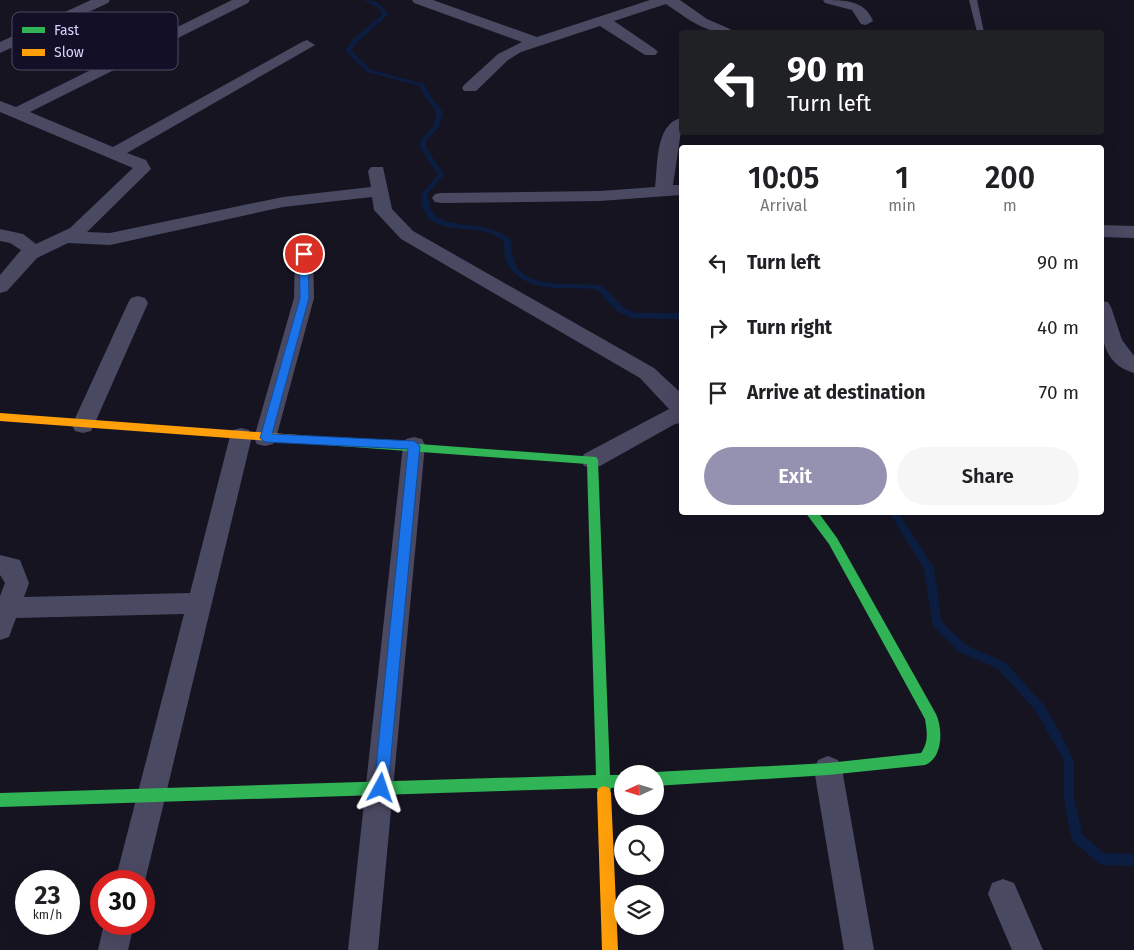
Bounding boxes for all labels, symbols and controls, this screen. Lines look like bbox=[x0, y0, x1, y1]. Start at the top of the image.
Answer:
legend bbox=[12, 12, 178, 70]
text: Fast bbox=[54, 22, 80, 39]
text: Slow bbox=[54, 44, 84, 61]
text: 90 m bbox=[787, 48, 865, 90]
icon: left bbox=[704, 50, 769, 115]
text: Turn left bbox=[787, 90, 871, 117]
text: 10:05 bbox=[748, 160, 819, 196]
text: 1 bbox=[895, 160, 909, 196]
text: 200 bbox=[985, 160, 1035, 196]
text: Arrival bbox=[760, 196, 807, 215]
text: min bbox=[888, 196, 916, 215]
text: m bbox=[1003, 196, 1017, 215]
pin bbox=[283, 233, 325, 275]
icon: arrive bbox=[290, 240, 318, 268]
icon: left bbox=[704, 249, 732, 277]
text: Turn left bbox=[747, 251, 821, 274]
text: 90 m bbox=[1037, 251, 1079, 274]
icon: right bbox=[704, 314, 732, 342]
text: Turn right bbox=[747, 316, 832, 339]
text: 40 m bbox=[1037, 316, 1079, 339]
icon: arrive bbox=[704, 379, 732, 407]
text: Arrive at destination bbox=[747, 381, 926, 404]
text: 70 m bbox=[1039, 381, 1079, 404]
button: Exit bbox=[704, 447, 887, 505]
button: Share bbox=[897, 447, 1079, 505]
position arrow bbox=[354, 761, 406, 813]
north arrow bbox=[614, 765, 664, 815]
map controls bbox=[614, 765, 664, 935]
button: search bbox=[614, 825, 664, 875]
speed limit sign: 30 bbox=[90, 870, 155, 935]
text: 23 bbox=[35, 881, 60, 911]
button: layers bbox=[614, 885, 664, 935]
text: km/h bbox=[33, 908, 62, 922]

